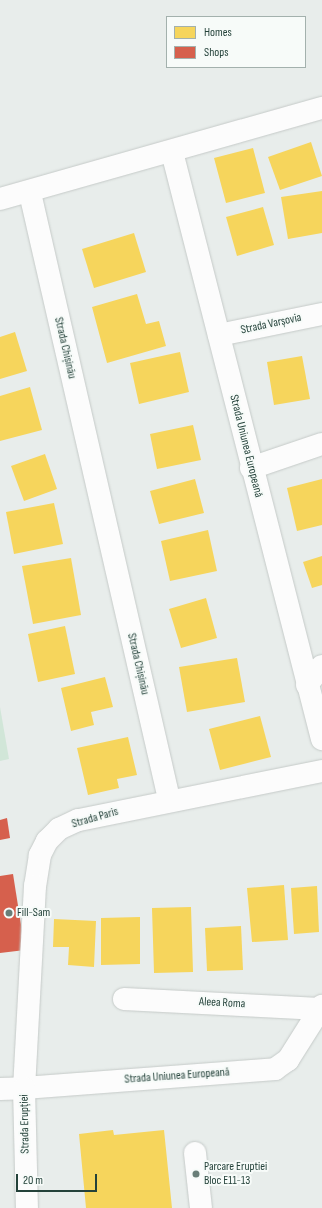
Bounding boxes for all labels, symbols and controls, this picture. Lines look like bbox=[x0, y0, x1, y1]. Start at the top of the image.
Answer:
legend bbox=[166, 16, 306, 68]
text: Homes bbox=[204, 25, 232, 40]
text: Shops bbox=[204, 45, 229, 60]
street label: Strada Varșovia bbox=[239, 311, 303, 337]
street label: Strada Chișinău bbox=[51, 316, 79, 380]
street label: Strada Uniunea Europeană bbox=[226, 393, 266, 499]
street label: Strada Chișinău bbox=[124, 632, 152, 696]
street label: Strada Paris bbox=[70, 805, 120, 831]
place label: Fill-Sam bbox=[17, 906, 50, 920]
marker: Fill-Sam bbox=[4, 908, 14, 918]
street label: Aleea Roma bbox=[198, 995, 246, 1011]
street label: Strada Uniunea Europeană bbox=[124, 1065, 230, 1087]
street label: Strada Erupției bbox=[17, 1094, 33, 1154]
place label: Parcare Eruptiei Bloc E11-13 bbox=[204, 1160, 267, 1188]
scale bar bbox=[18, 1166, 99, 1192]
marker: Parcare Eruptiei Bloc E11-13 bbox=[191, 1169, 201, 1179]
text: 20 m bbox=[23, 1173, 43, 1188]

